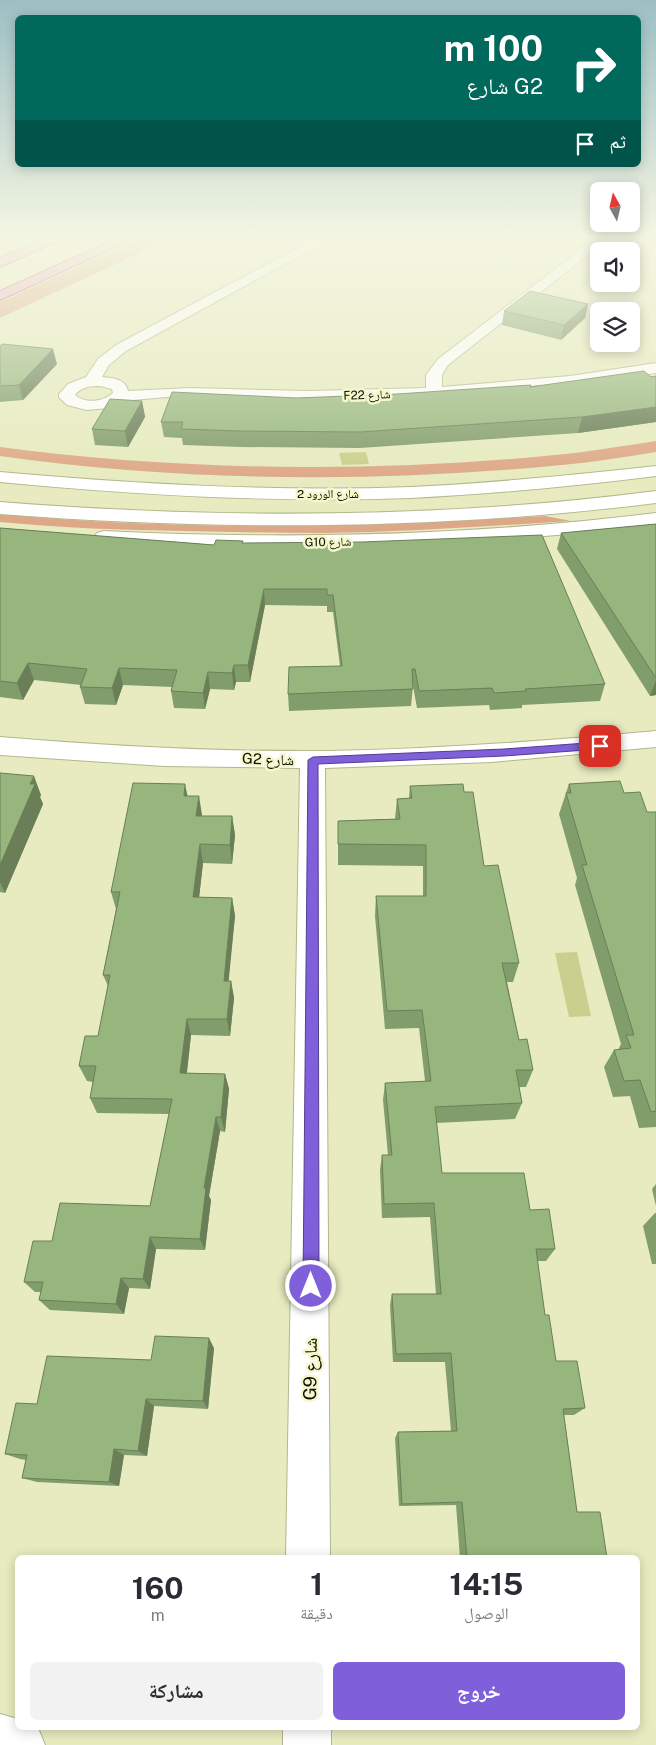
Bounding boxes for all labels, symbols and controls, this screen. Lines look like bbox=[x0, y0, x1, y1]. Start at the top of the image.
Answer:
text: 100 m bbox=[444, 28, 543, 69]
icon: right bbox=[561, 35, 626, 100]
text: G2 شارع bbox=[467, 73, 543, 99]
icon: arrive bbox=[571, 130, 599, 158]
text: ثم bbox=[609, 130, 626, 152]
north arrow bbox=[590, 182, 640, 232]
map controls bbox=[590, 182, 640, 352]
button: sound bbox=[590, 242, 640, 292]
button: layers bbox=[590, 302, 640, 352]
street label: F22 شارع bbox=[343, 387, 391, 404]
street label: شارع الورود 2 bbox=[297, 487, 359, 502]
street label: G10 شارع bbox=[304, 535, 352, 550]
pin bbox=[579, 725, 621, 767]
icon: arrive bbox=[586, 732, 614, 760]
street label: G2 شارع bbox=[242, 750, 294, 770]
position arrow bbox=[284, 1259, 336, 1311]
street label: G9 شارع bbox=[299, 1337, 322, 1401]
text: 1 bbox=[310, 1566, 323, 1602]
text: 14:15 bbox=[450, 1566, 523, 1602]
text: 160 bbox=[132, 1570, 184, 1606]
text: دقيقة bbox=[300, 1604, 333, 1623]
text: الوصول bbox=[464, 1604, 509, 1623]
text: m bbox=[151, 1606, 165, 1625]
button: مشاركة bbox=[30, 1662, 323, 1720]
button: خروج bbox=[333, 1662, 625, 1720]

